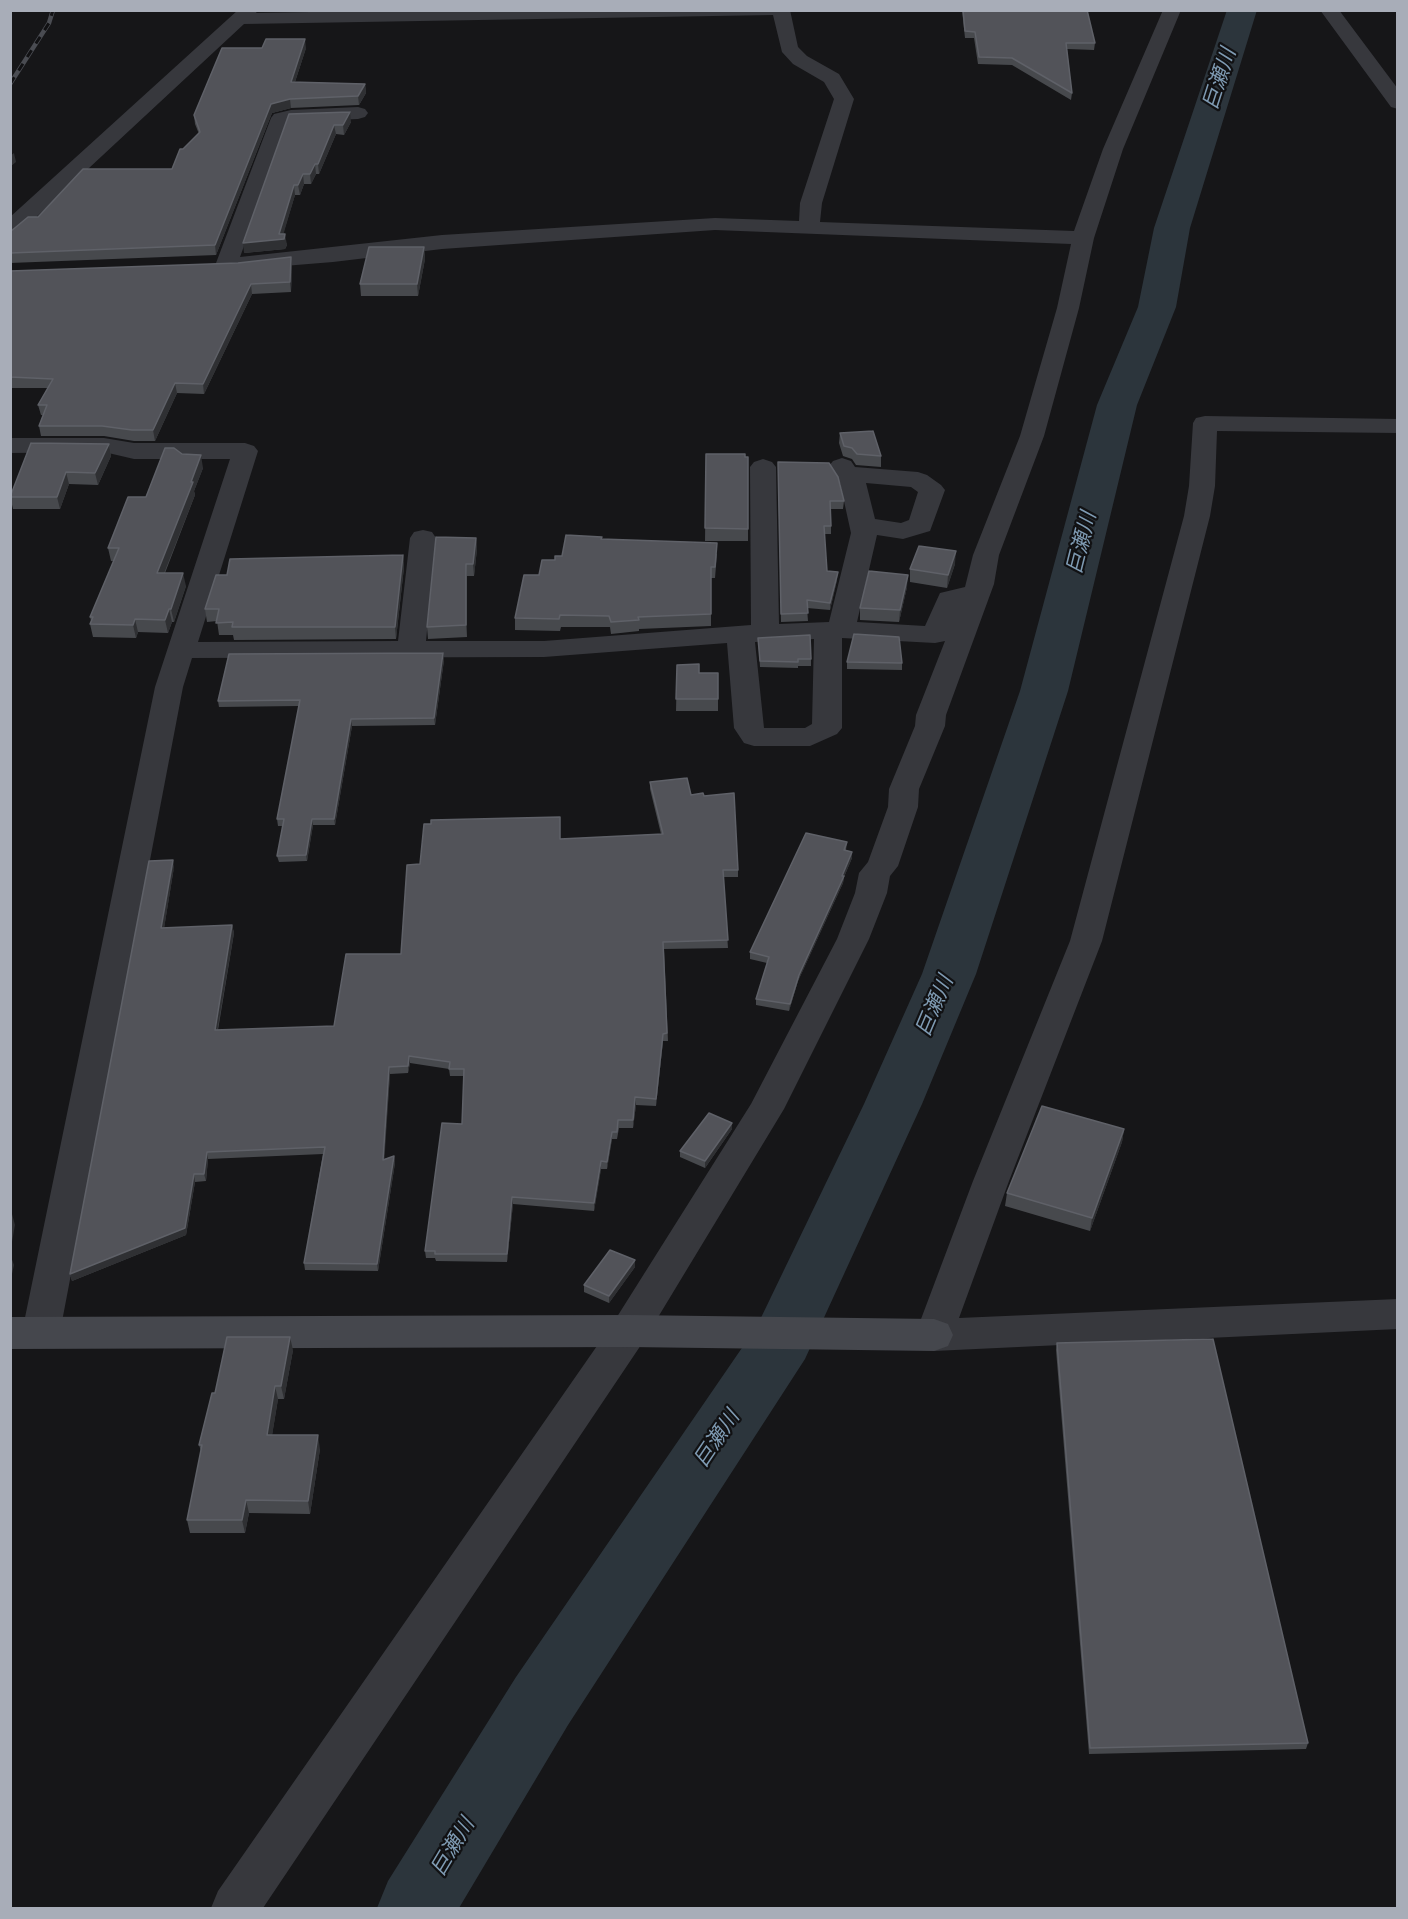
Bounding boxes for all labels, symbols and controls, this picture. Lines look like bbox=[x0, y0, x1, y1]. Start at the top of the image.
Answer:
water label: 巨瀬川 bbox=[1198, 45, 1242, 113]
water label: 巨瀬川 bbox=[1062, 509, 1102, 577]
water label: 巨瀬川 bbox=[911, 972, 959, 1040]
water label: 巨瀬川 bbox=[689, 1406, 745, 1472]
water label: 巨瀬川 bbox=[426, 1814, 480, 1880]

